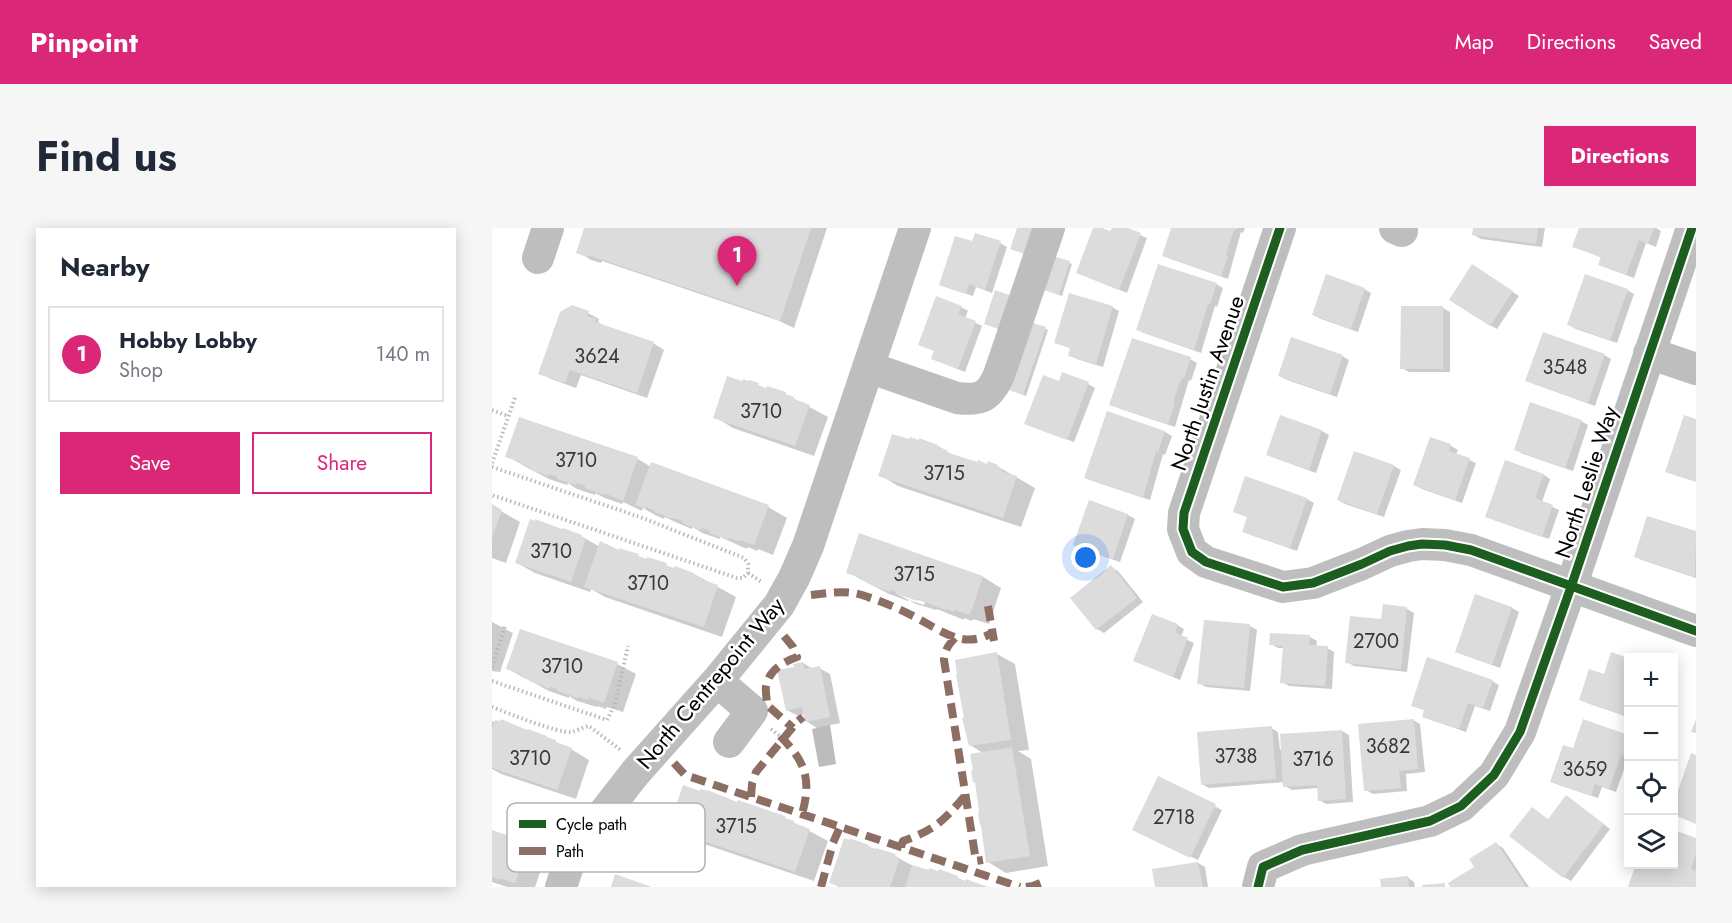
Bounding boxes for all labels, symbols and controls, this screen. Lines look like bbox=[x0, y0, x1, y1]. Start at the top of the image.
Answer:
text: Pinpoint bbox=[30, 22, 138, 63]
text: Map bbox=[1455, 27, 1494, 57]
text: Directions bbox=[1527, 27, 1616, 57]
text: Saved bbox=[1649, 27, 1702, 57]
text: Find us bbox=[36, 126, 177, 187]
button: Directions bbox=[1544, 126, 1696, 186]
pin: 1 bbox=[718, 236, 756, 286]
text: Nearby bbox=[60, 248, 149, 286]
street label: North Justin Avenue bbox=[1162, 291, 1252, 475]
text: Hobby Lobby bbox=[119, 324, 257, 356]
text: 1 bbox=[76, 340, 87, 369]
text: 140 m bbox=[376, 340, 430, 369]
house number: 3624 bbox=[574, 342, 620, 371]
house number: 3548 bbox=[1543, 353, 1587, 382]
text: Shop bbox=[119, 356, 163, 385]
house number: 3710 bbox=[740, 397, 782, 426]
street label: North Leslie Way bbox=[1546, 401, 1626, 562]
button: Save bbox=[60, 432, 240, 494]
button: Share bbox=[252, 432, 432, 494]
house number: 3710 bbox=[555, 446, 597, 475]
house number: 3715 bbox=[923, 459, 965, 488]
house number: 3710 bbox=[530, 537, 572, 566]
your location bbox=[1071, 543, 1100, 572]
house number: 3715 bbox=[893, 560, 935, 589]
house number: 3710 bbox=[627, 569, 669, 598]
street label: North Centrepoint Way bbox=[629, 590, 792, 776]
house number: 2700 bbox=[1353, 627, 1399, 656]
house number: 3710 bbox=[541, 652, 583, 681]
map controls bbox=[1624, 653, 1678, 869]
button: + bbox=[1624, 653, 1678, 707]
button: − bbox=[1624, 707, 1678, 761]
house number: 3682 bbox=[1366, 732, 1410, 761]
house number: 3738 bbox=[1215, 742, 1257, 771]
house number: 3710 bbox=[509, 744, 551, 773]
house number: 3716 bbox=[1292, 745, 1334, 774]
house number: 3659 bbox=[1562, 755, 1608, 784]
button: locate bbox=[1624, 761, 1678, 815]
legend bbox=[507, 803, 705, 872]
house number: 2718 bbox=[1153, 803, 1195, 832]
house number: 3715 bbox=[715, 812, 757, 841]
text: Cycle path bbox=[556, 813, 627, 836]
button: layers bbox=[1624, 815, 1678, 869]
text: Path bbox=[556, 840, 584, 863]

